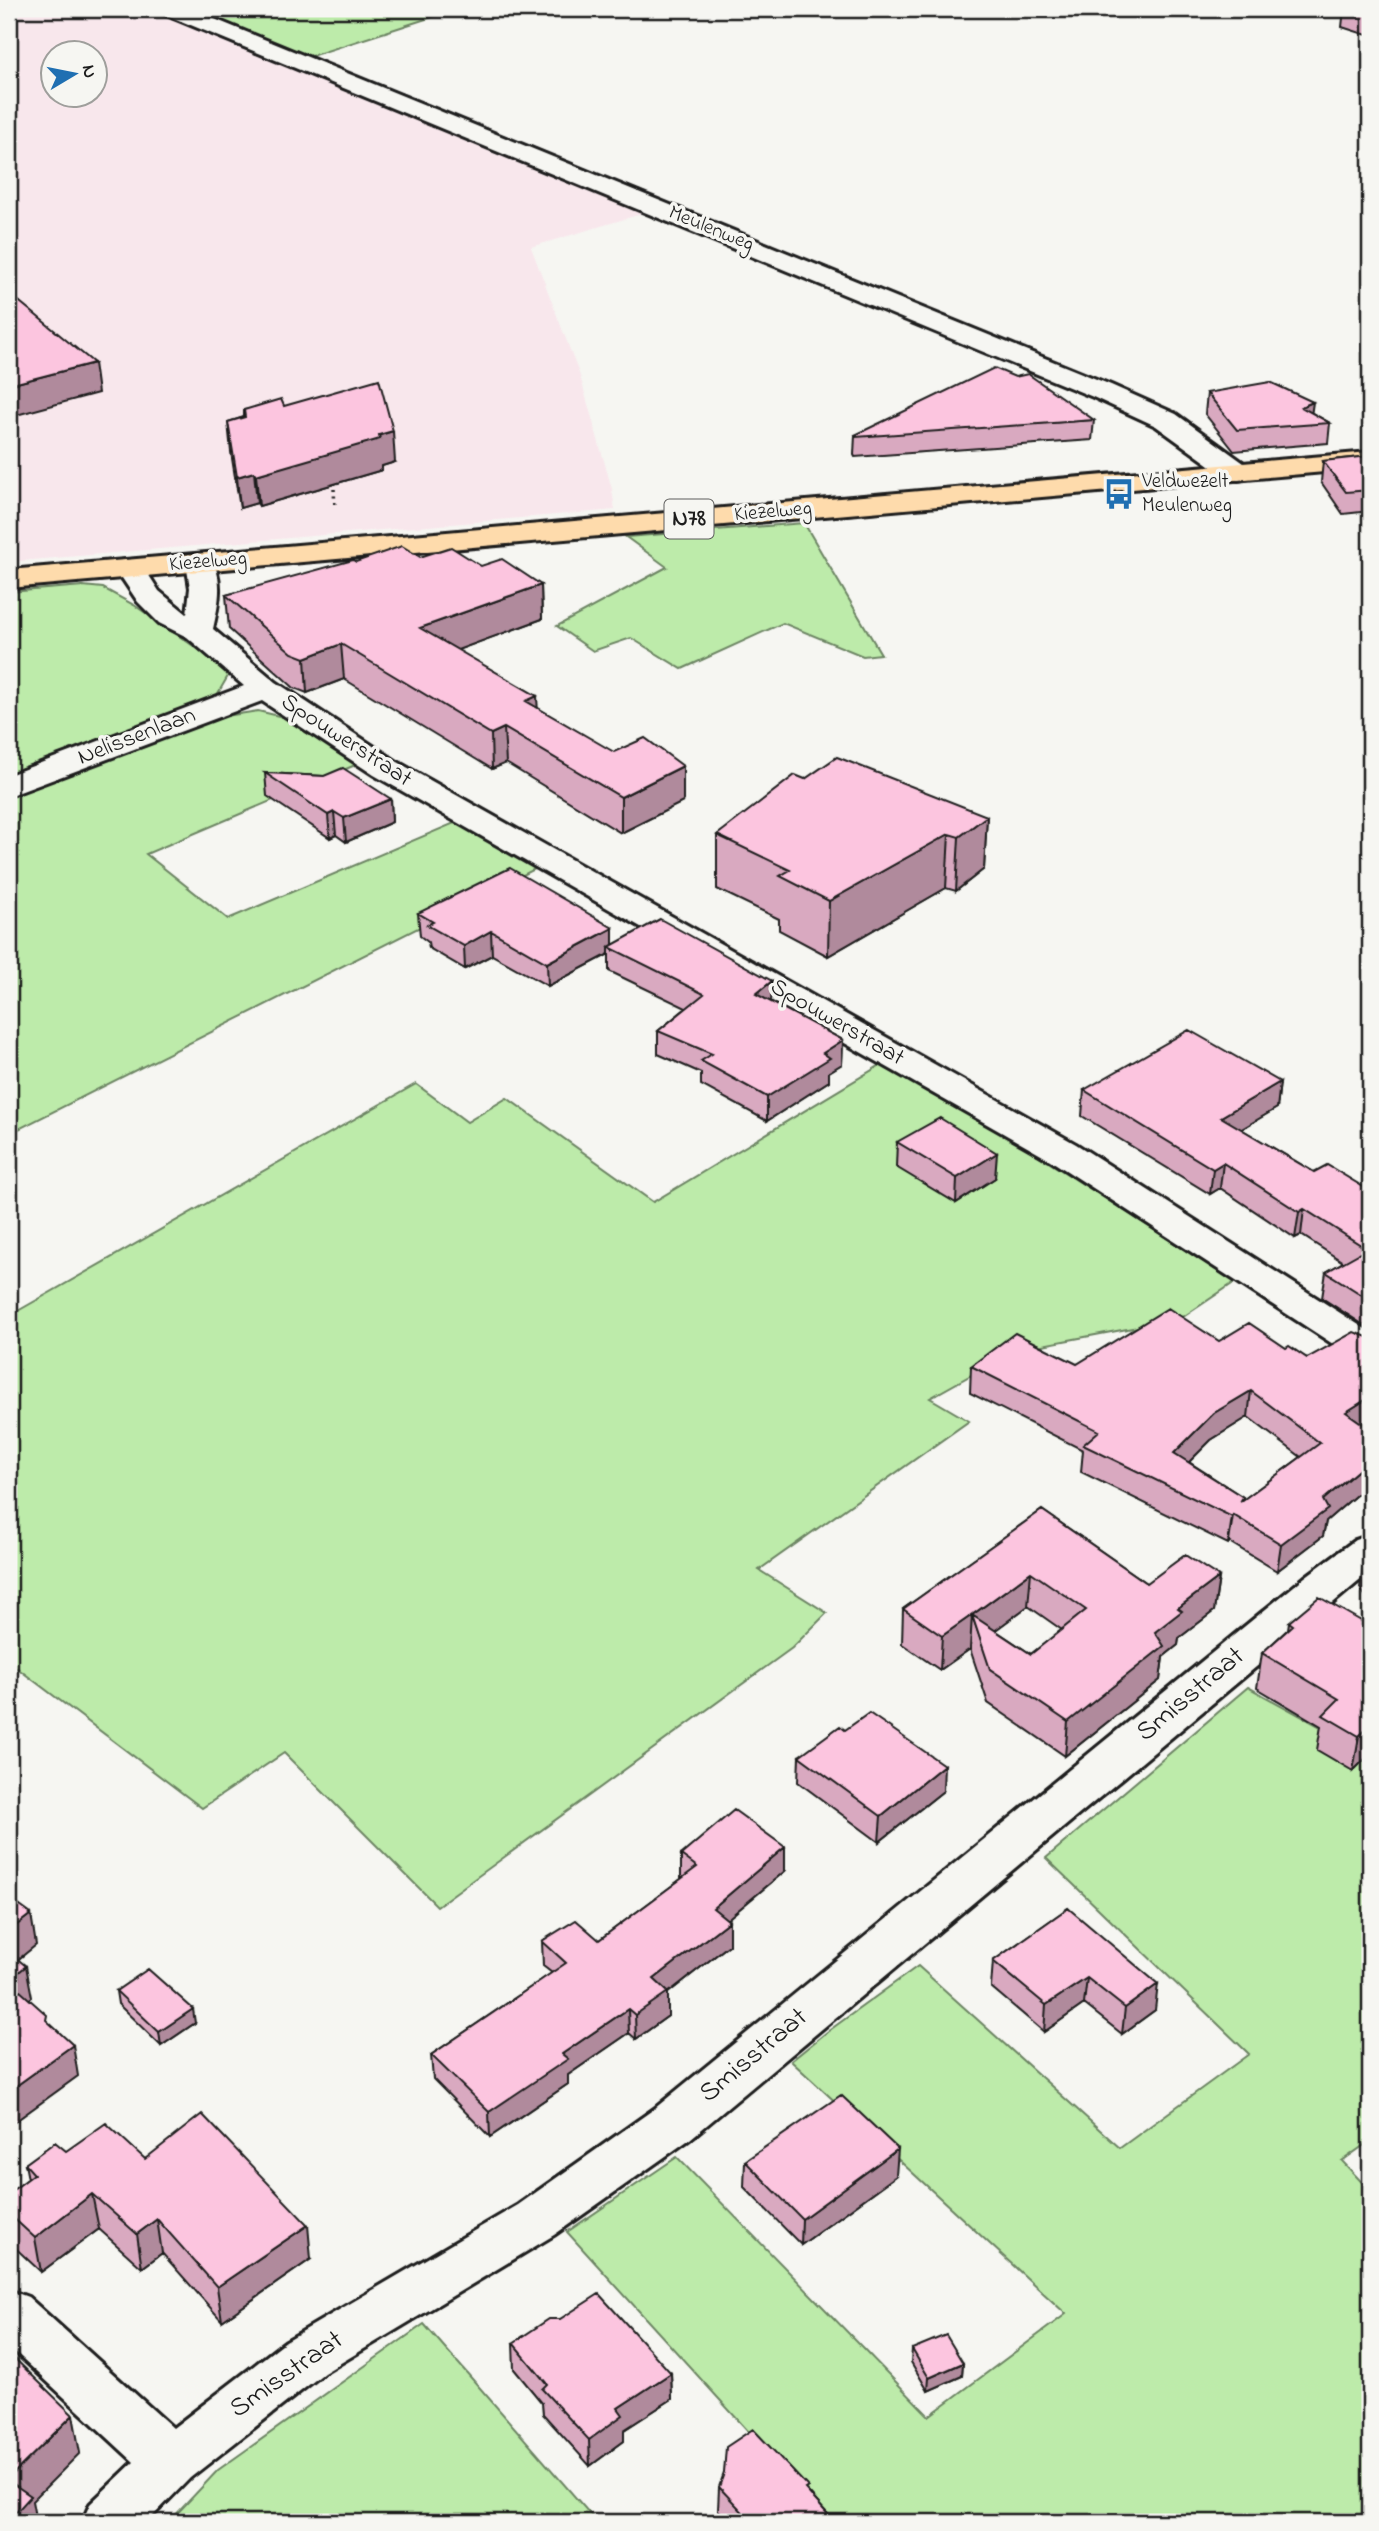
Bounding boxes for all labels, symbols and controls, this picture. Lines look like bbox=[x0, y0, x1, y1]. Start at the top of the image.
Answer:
north arrow bbox=[38, 38, 108, 108]
text: N bbox=[74, 63, 103, 80]
street label: Meulenweg bbox=[663, 198, 758, 262]
place label: Veldwezelt Meulenweg bbox=[1141, 467, 1232, 523]
bus stop icon: Veldwezelt Meulenweg bbox=[1102, 477, 1136, 511]
street label: Kiezelweg bbox=[733, 494, 813, 532]
road number: N78 bbox=[664, 499, 714, 538]
street label: Kiezelweg bbox=[168, 544, 248, 582]
street label: Spouwerstraat bbox=[273, 685, 419, 797]
street label: Nelissenlaan bbox=[73, 698, 201, 776]
street label: Spouwerstraat bbox=[763, 970, 911, 1076]
street label: Smisstraat bbox=[1128, 1637, 1254, 1753]
street label: Smisstraat bbox=[691, 1998, 817, 2114]
street label: Smisstraat bbox=[222, 2321, 352, 2429]

